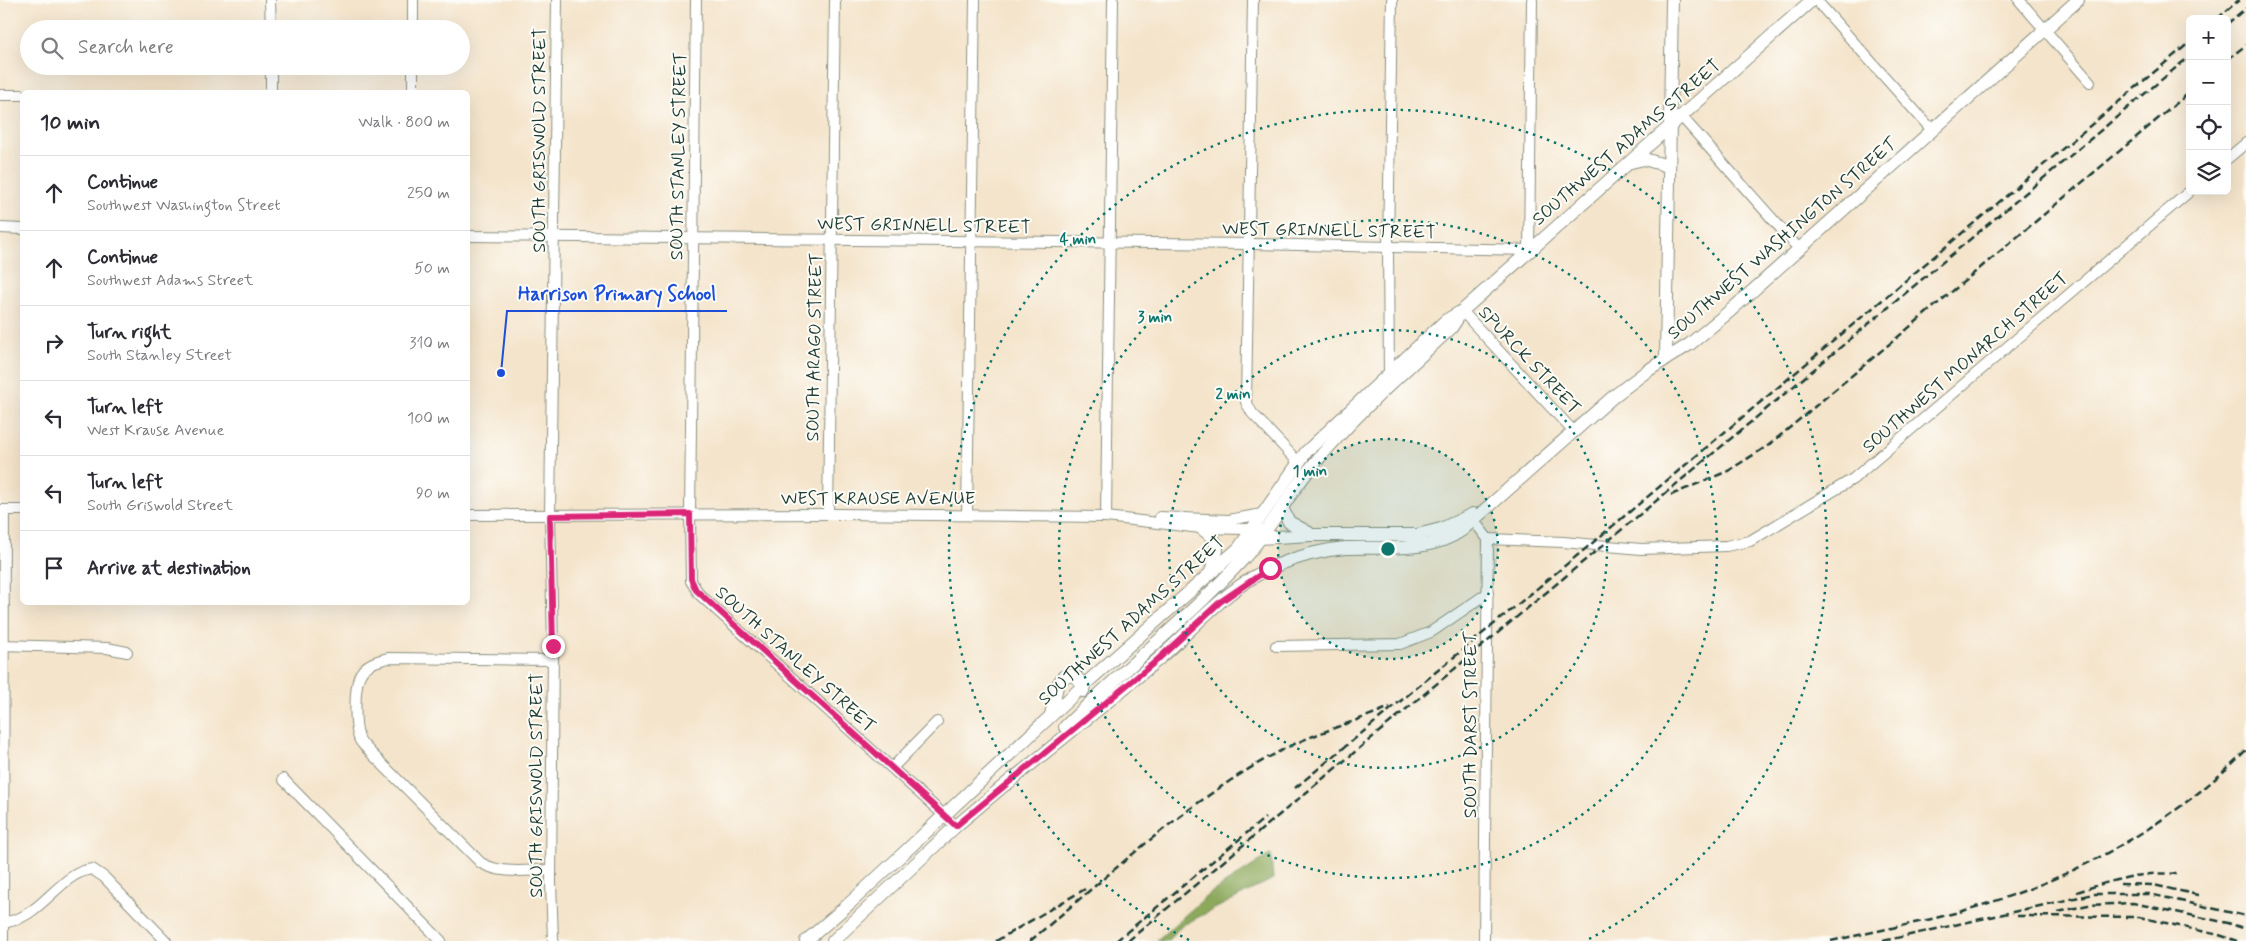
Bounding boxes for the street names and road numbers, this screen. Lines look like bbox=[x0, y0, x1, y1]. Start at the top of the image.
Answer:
street label: SOUTH GRISWOLD STREET bbox=[528, 27, 552, 253]
street label: SOUTH STANLEY STREET bbox=[665, 52, 693, 260]
street label: SOUTHWEST ADAMS STREET bbox=[1527, 54, 1726, 231]
street label: SOUTHWEST WASHINGTON STREET bbox=[1663, 132, 1903, 345]
street label: WEST GRINNELL STREET bbox=[817, 212, 1031, 240]
street label: WEST GRINNELL STREET bbox=[1222, 217, 1436, 245]
street label: SOUTH ARAGO STREET bbox=[801, 252, 829, 442]
street label: SOUTHWEST MONARCH STREET bbox=[1858, 267, 2074, 459]
street label: SPURCK STREET bbox=[1473, 301, 1586, 420]
street label: WEST KRAUSE AVENUE bbox=[781, 487, 975, 511]
street label: SOUTHWEST ADAMS STREET bbox=[1033, 531, 1230, 711]
street label: SOUTH STANLEY STREET bbox=[710, 581, 881, 738]
street label: SOUTH DARST STREET bbox=[1459, 631, 1483, 818]
street label: SOUTH GRISWOLD STREET bbox=[525, 672, 549, 898]

